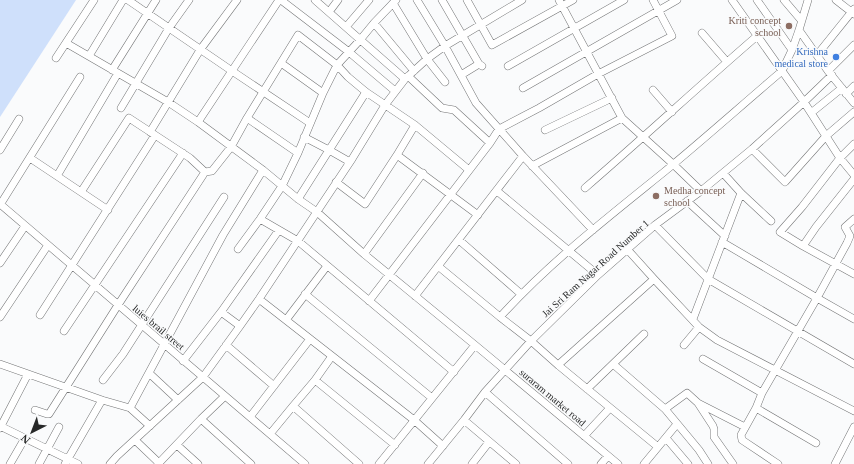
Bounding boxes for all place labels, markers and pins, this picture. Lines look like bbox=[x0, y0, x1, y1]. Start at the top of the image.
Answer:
place label: Kriti concept school bbox=[729, 15, 781, 38]
marker: Kriti concept school bbox=[784, 21, 794, 31]
place label: Krishna medical store bbox=[774, 46, 829, 69]
marker: Krishna medical store bbox=[831, 52, 841, 62]
place label: Medha concept school bbox=[664, 185, 726, 208]
marker: Medha concept school bbox=[651, 191, 661, 201]

